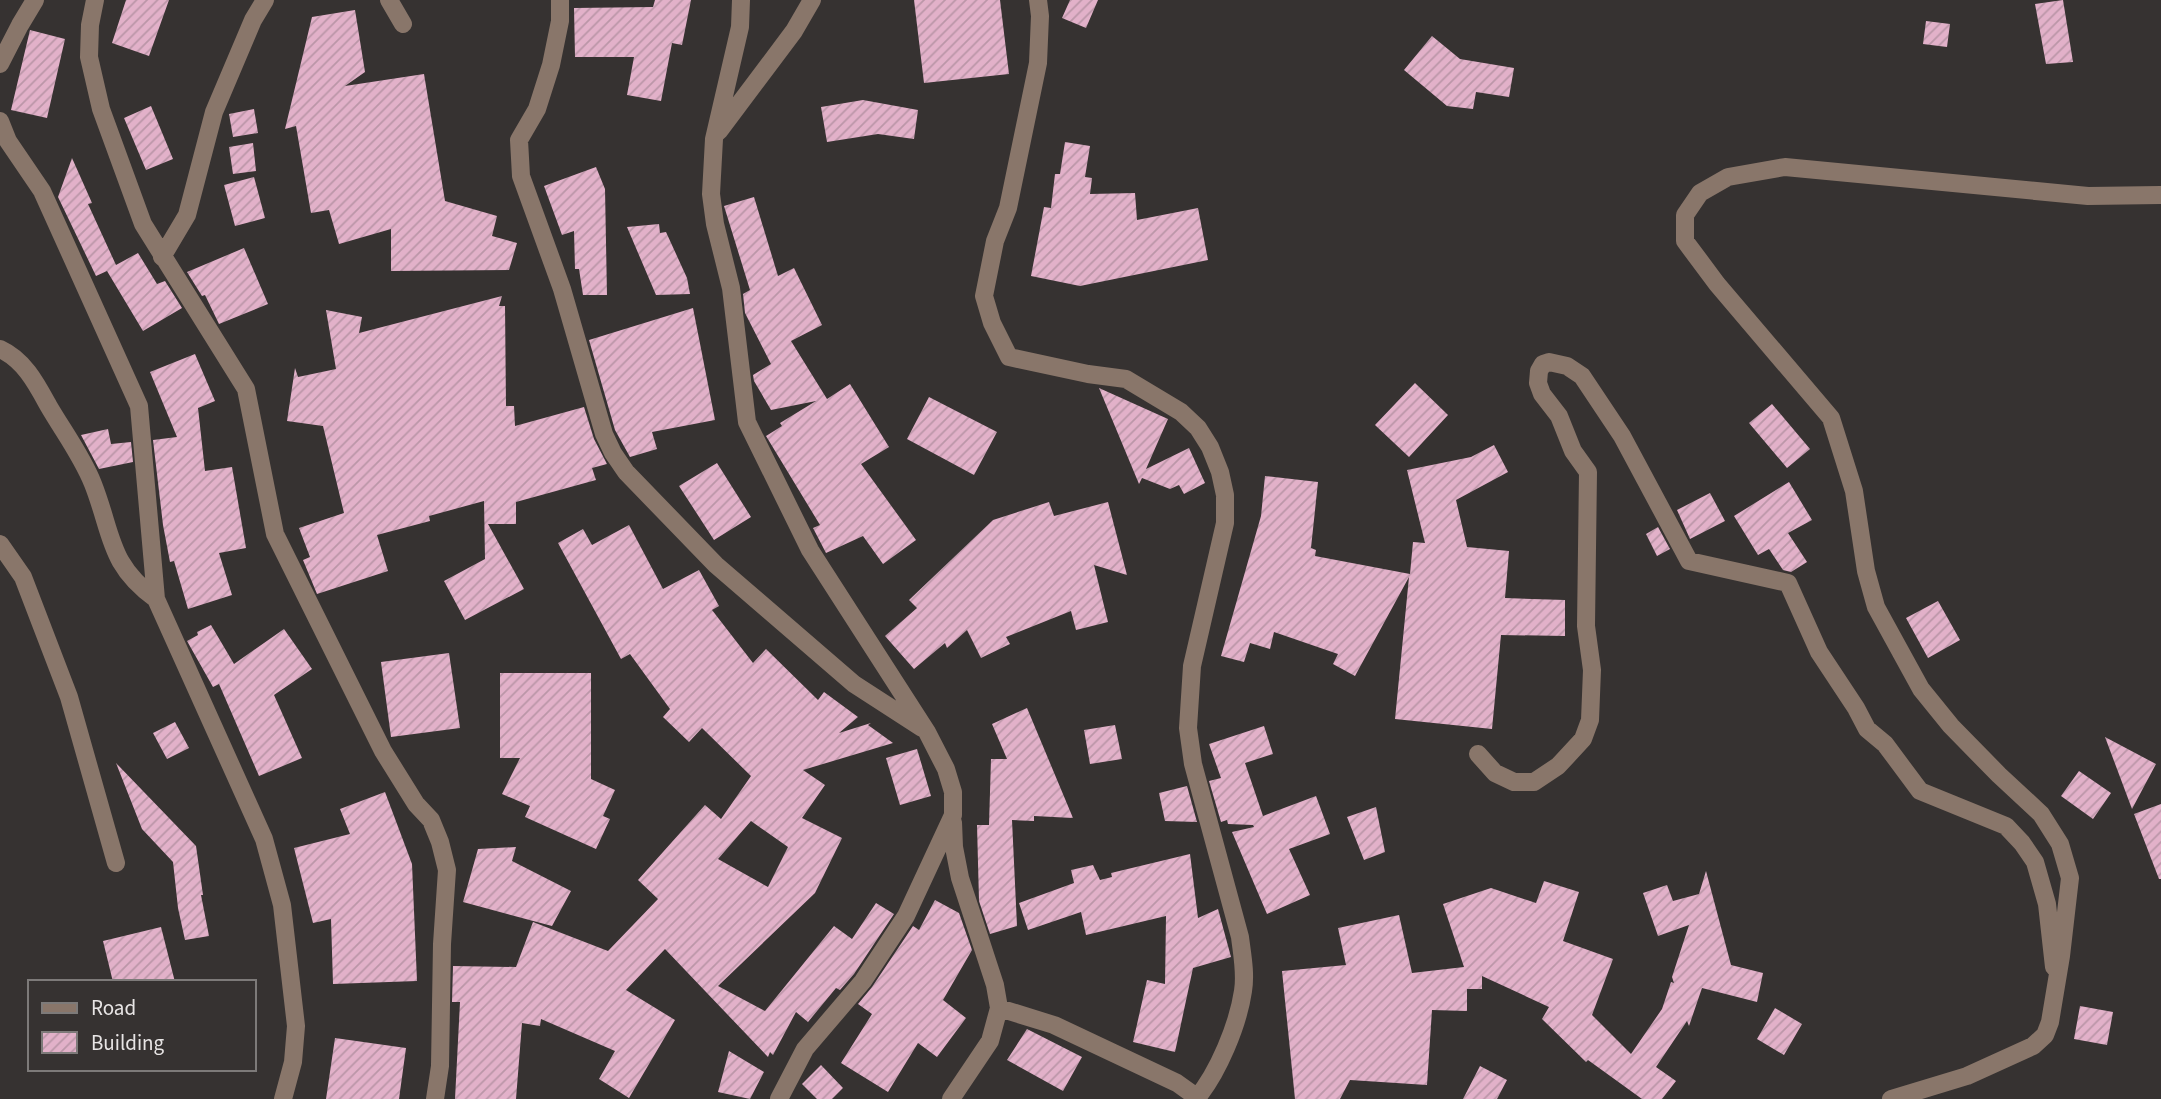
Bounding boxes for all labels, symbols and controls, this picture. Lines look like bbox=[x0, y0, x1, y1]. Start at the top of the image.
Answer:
legend bbox=[28, 980, 256, 1071]
text: Road bbox=[91, 993, 136, 1023]
text: Building bbox=[91, 1028, 165, 1058]

